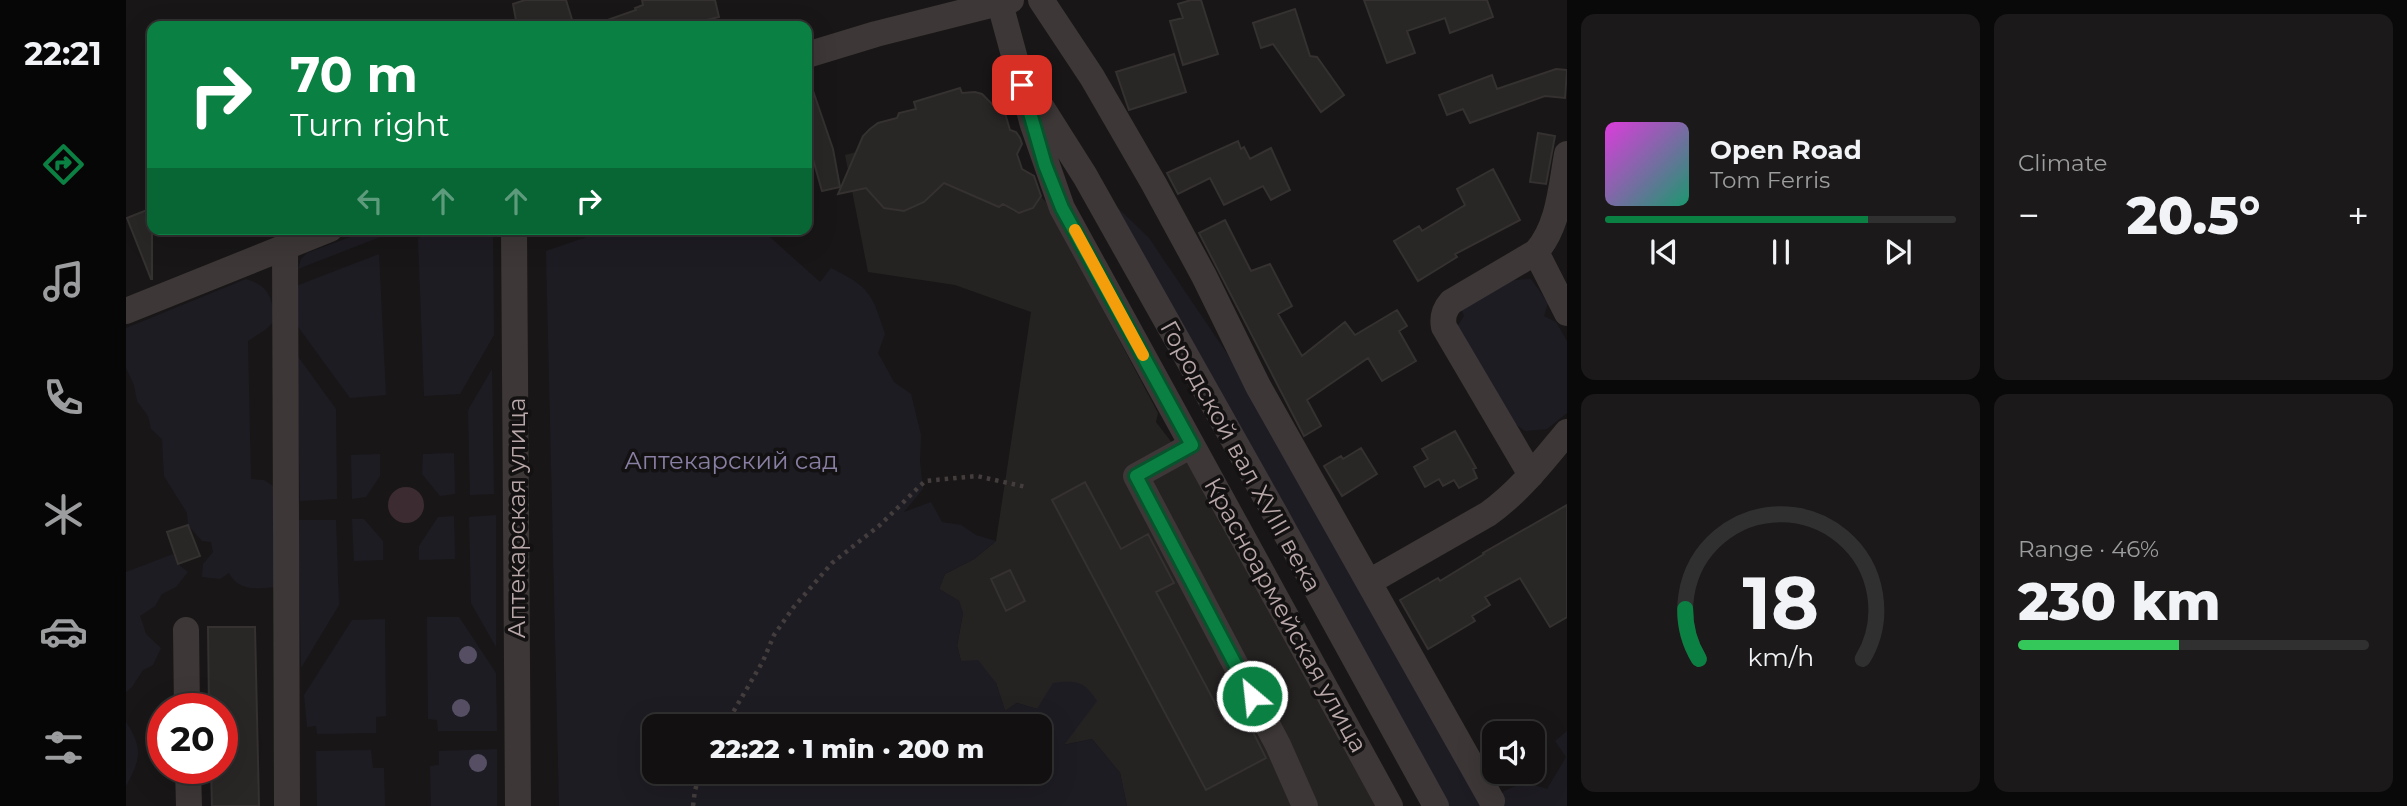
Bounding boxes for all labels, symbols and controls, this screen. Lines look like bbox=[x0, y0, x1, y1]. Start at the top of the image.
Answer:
text: 22:21 bbox=[24, 34, 102, 73]
text: 70 m bbox=[290, 45, 418, 104]
icon: right bbox=[175, 49, 266, 140]
pin bbox=[992, 55, 1052, 115]
icon: arrive bbox=[1003, 66, 1041, 104]
text: Turn right bbox=[290, 105, 450, 144]
text: Open Road bbox=[1710, 134, 1862, 166]
icon: directions bbox=[39, 140, 88, 189]
text: Climate bbox=[2018, 149, 2107, 177]
text: Tom Ferris bbox=[1710, 166, 1830, 194]
icon: left bbox=[351, 182, 389, 220]
icon: ahead bbox=[424, 182, 462, 220]
icon: ahead bbox=[497, 182, 535, 220]
icon: right bbox=[570, 182, 608, 220]
text: 20.5° bbox=[2127, 184, 2260, 247]
text: − bbox=[2018, 192, 2040, 239]
text: + bbox=[2347, 192, 2369, 239]
icon: previous bbox=[1645, 233, 1683, 271]
icon: pause bbox=[1762, 233, 1800, 271]
icon: next bbox=[1879, 233, 1917, 271]
icon: music bbox=[39, 257, 88, 306]
street label: Городской вал XVIII века bbox=[1154, 315, 1328, 597]
icon: phone bbox=[39, 373, 88, 422]
street label: Аптекарская улица bbox=[502, 398, 531, 638]
park label: Аптекарский сад bbox=[624, 446, 838, 475]
street label: Красноармейская улица bbox=[1198, 473, 1374, 757]
icon: climate bbox=[39, 490, 88, 539]
text: Range · 46% bbox=[2018, 535, 2159, 563]
text: 18 bbox=[1742, 559, 1819, 647]
text: 230 km bbox=[2018, 570, 2221, 633]
icon: car bbox=[39, 607, 88, 656]
text: km/h bbox=[1747, 642, 1814, 672]
position arrow bbox=[1215, 659, 1289, 733]
speed limit sign: 20 bbox=[147, 693, 238, 784]
map controls bbox=[1482, 721, 1545, 784]
button: sound bbox=[1482, 721, 1545, 784]
icon: filters bbox=[39, 723, 88, 772]
text: 22:22 · 1 min · 200 m bbox=[710, 733, 984, 765]

